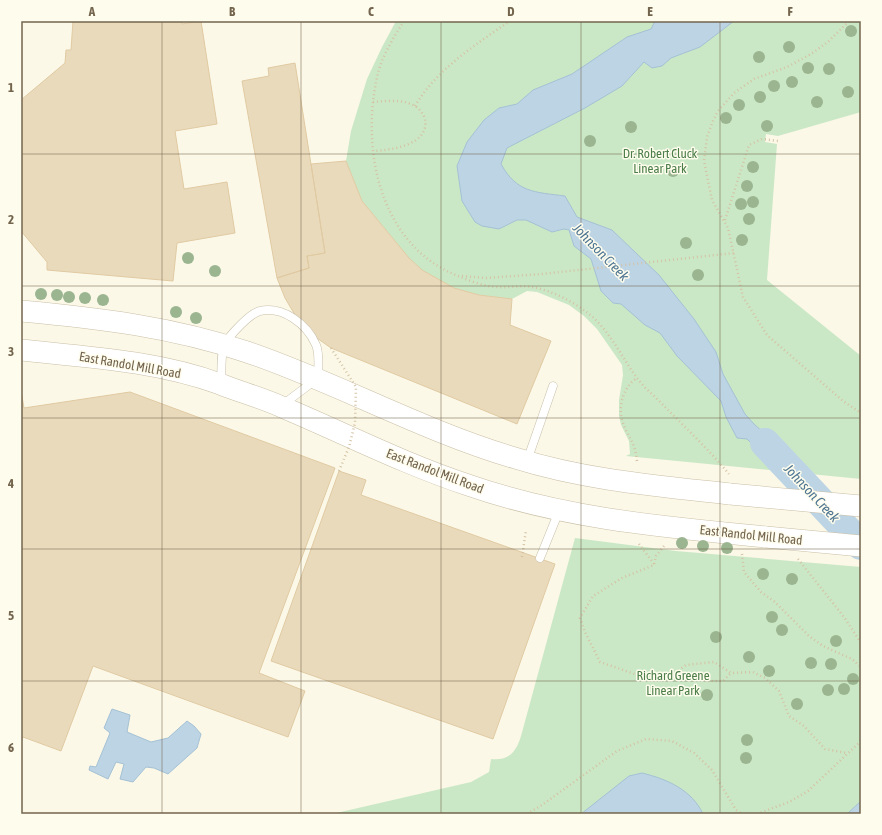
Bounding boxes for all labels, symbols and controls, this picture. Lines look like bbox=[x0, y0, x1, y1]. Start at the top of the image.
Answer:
text: A bbox=[88, 4, 96, 19]
text: B bbox=[229, 4, 236, 19]
text: C bbox=[368, 4, 374, 19]
text: D bbox=[507, 4, 515, 19]
text: E bbox=[647, 4, 653, 19]
text: F bbox=[787, 4, 793, 19]
text: 1 bbox=[8, 80, 14, 95]
park label: Dr. Robert Cluck Linear Park bbox=[623, 146, 698, 176]
text: 2 bbox=[8, 212, 14, 227]
water label: Johnson Creek bbox=[569, 219, 633, 285]
text: 3 bbox=[8, 344, 14, 359]
street label: East Randol Mill Road bbox=[78, 349, 182, 381]
street label: East Randol Mill Road bbox=[384, 446, 486, 496]
water label: Johnson Creek bbox=[780, 460, 843, 526]
text: 4 bbox=[7, 476, 14, 491]
street label: East Randol Mill Road bbox=[699, 522, 803, 548]
text: 5 bbox=[8, 608, 14, 623]
park label: Richard Greene Linear Park bbox=[636, 668, 710, 698]
text: 6 bbox=[8, 740, 14, 755]

